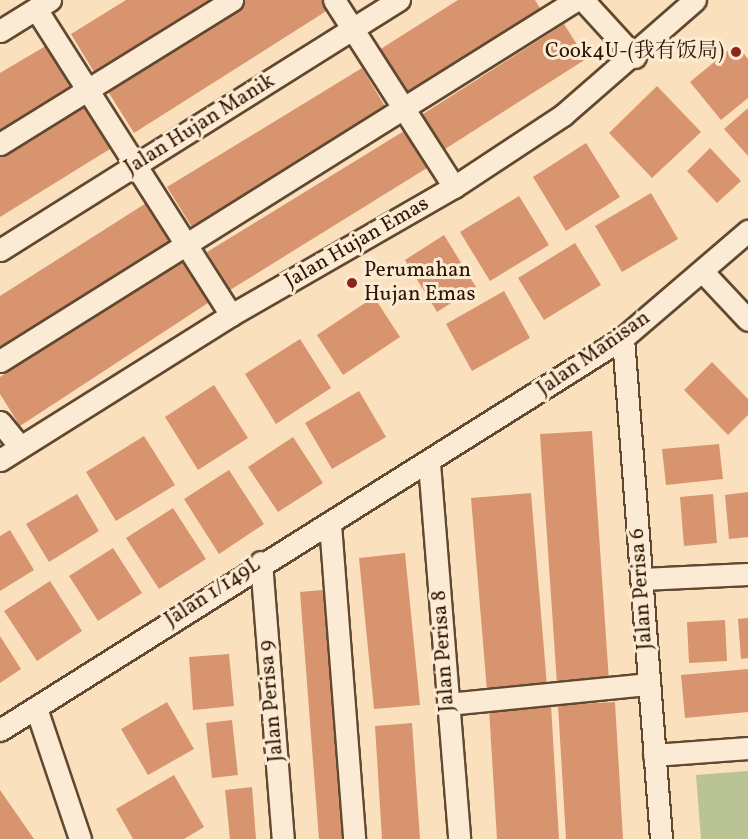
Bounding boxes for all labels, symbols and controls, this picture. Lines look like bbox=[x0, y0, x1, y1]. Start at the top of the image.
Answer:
place label: Cook4U-(我有饭局) bbox=[545, 39, 724, 65]
marker: Cook4U-(我有饭局) bbox=[729, 45, 743, 59]
street label: Jalan Hujan Manik bbox=[120, 69, 280, 181]
street label: Jalan Hujan Emas bbox=[280, 192, 434, 294]
place label: Perumahan Hujan Emas bbox=[364, 258, 475, 308]
marker: Perumahan Hujan Emas bbox=[345, 276, 359, 290]
street label: Jalan Manisan bbox=[533, 306, 655, 402]
street label: Jalan Perisa 6 bbox=[625, 527, 659, 651]
street label: Jalan 1/149L bbox=[161, 553, 265, 633]
street label: Jalan Perisa 8 bbox=[427, 589, 461, 713]
street label: Jalan Perisa 9 bbox=[254, 639, 290, 763]

